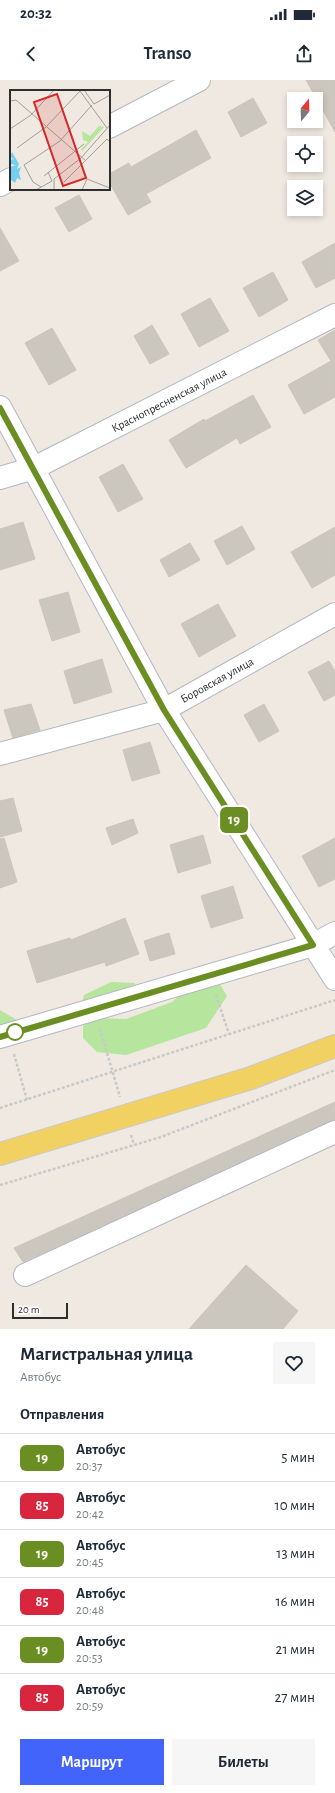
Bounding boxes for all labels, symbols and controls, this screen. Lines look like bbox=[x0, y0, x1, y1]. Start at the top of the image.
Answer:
text: 20:32 bbox=[20, 6, 52, 21]
icon: back bbox=[20, 43, 42, 65]
icon: share bbox=[293, 43, 315, 65]
text: Transo bbox=[144, 45, 192, 63]
inset map bbox=[10, 90, 110, 190]
north arrow bbox=[287, 92, 323, 128]
map controls bbox=[287, 92, 323, 216]
button: locate bbox=[287, 136, 323, 172]
button: layers bbox=[287, 180, 323, 216]
street label: Краснопресненская улица bbox=[109, 365, 230, 435]
street label: Боровская улица bbox=[178, 655, 257, 706]
line badge: 19 bbox=[216, 807, 252, 833]
text: 19 bbox=[228, 813, 240, 827]
unlabelled marker bbox=[6, 1023, 24, 1041]
scale bar bbox=[12, 1301, 68, 1320]
text: 20 m bbox=[18, 1304, 39, 1315]
button: heart bbox=[273, 1342, 315, 1384]
text: Магистральная улица bbox=[20, 1345, 193, 1364]
text: Автобус bbox=[20, 1371, 61, 1384]
text: Отправления bbox=[20, 1407, 104, 1422]
text: Автобус bbox=[76, 1442, 126, 1457]
text: 5 мин bbox=[281, 1450, 315, 1465]
text: 19 bbox=[36, 1451, 48, 1465]
text: 20:37 bbox=[76, 1460, 103, 1473]
text: Автобус bbox=[76, 1490, 126, 1505]
text: 10 мин bbox=[275, 1498, 315, 1513]
text: 85 bbox=[36, 1499, 48, 1513]
text: 20:42 bbox=[76, 1508, 104, 1521]
text: Автобус bbox=[76, 1538, 126, 1553]
text: 13 мин bbox=[276, 1546, 315, 1561]
text: 19 bbox=[36, 1547, 48, 1561]
text: 20:45 bbox=[76, 1556, 103, 1569]
text: Автобус bbox=[76, 1586, 126, 1601]
text: 16 мин bbox=[275, 1594, 315, 1609]
text: 85 bbox=[36, 1595, 48, 1609]
text: 20:48 bbox=[76, 1604, 104, 1617]
text: Автобус bbox=[76, 1634, 126, 1649]
text: 21 мин bbox=[276, 1642, 315, 1657]
text: 19 bbox=[36, 1643, 48, 1657]
text: 20:53 bbox=[76, 1652, 103, 1665]
text: Автобус bbox=[76, 1682, 126, 1697]
text: 27 мин bbox=[275, 1690, 315, 1705]
text: 85 bbox=[36, 1691, 48, 1705]
text: 20:59 bbox=[76, 1700, 103, 1713]
button: Маршрут bbox=[20, 1739, 164, 1785]
button: Билеты bbox=[172, 1739, 315, 1785]

